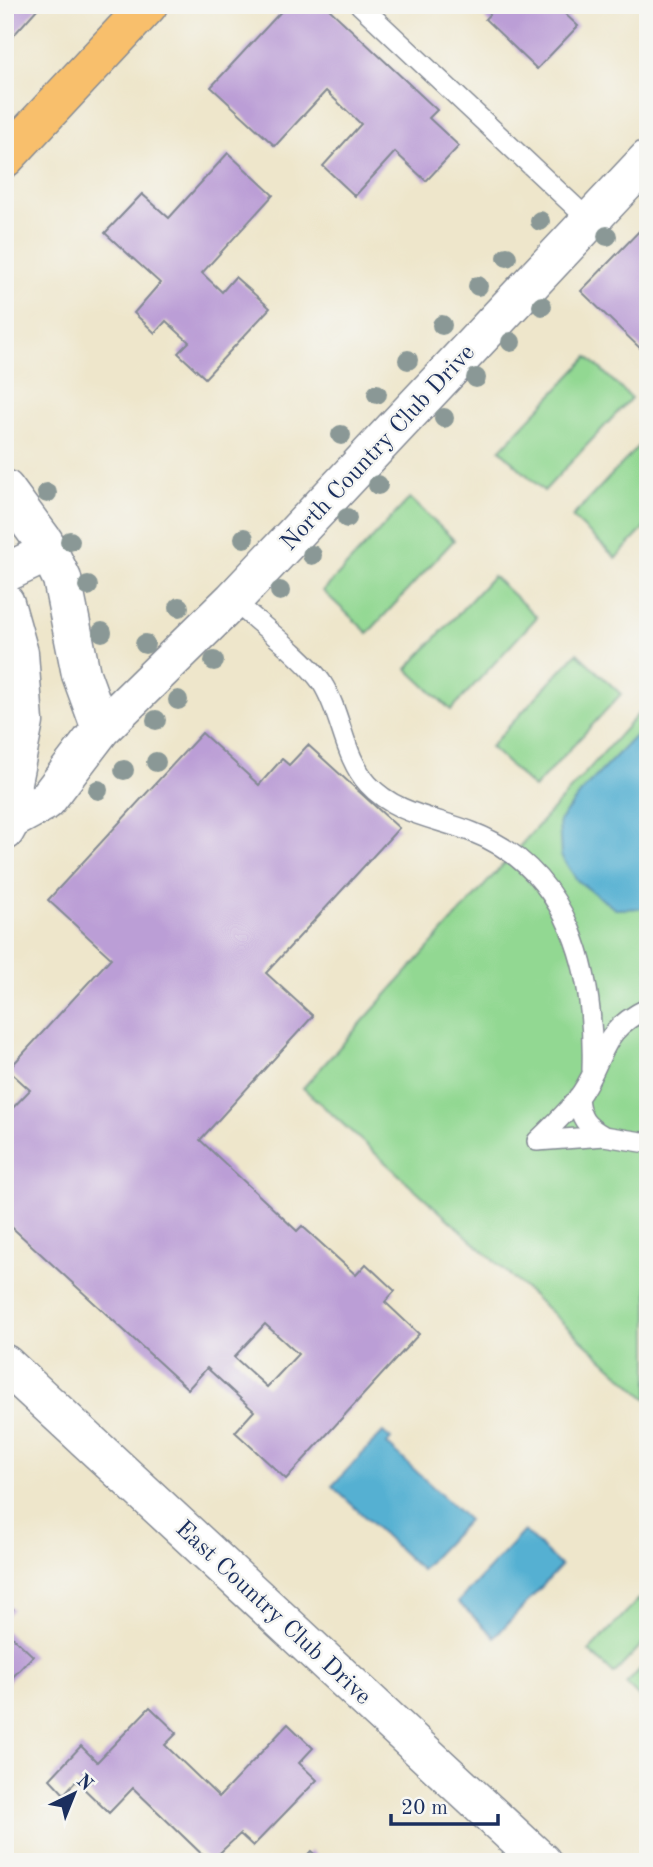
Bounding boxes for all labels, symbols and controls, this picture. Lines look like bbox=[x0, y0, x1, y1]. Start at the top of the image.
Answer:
street label: North Country Club Drive bbox=[277, 341, 480, 556]
street label: East Country Club Drive bbox=[170, 1517, 375, 1710]
north arrow bbox=[38, 1758, 108, 1828]
text: N bbox=[72, 1771, 96, 1796]
scale bar bbox=[391, 1783, 497, 1827]
text: 20 m bbox=[401, 1798, 448, 1819]

